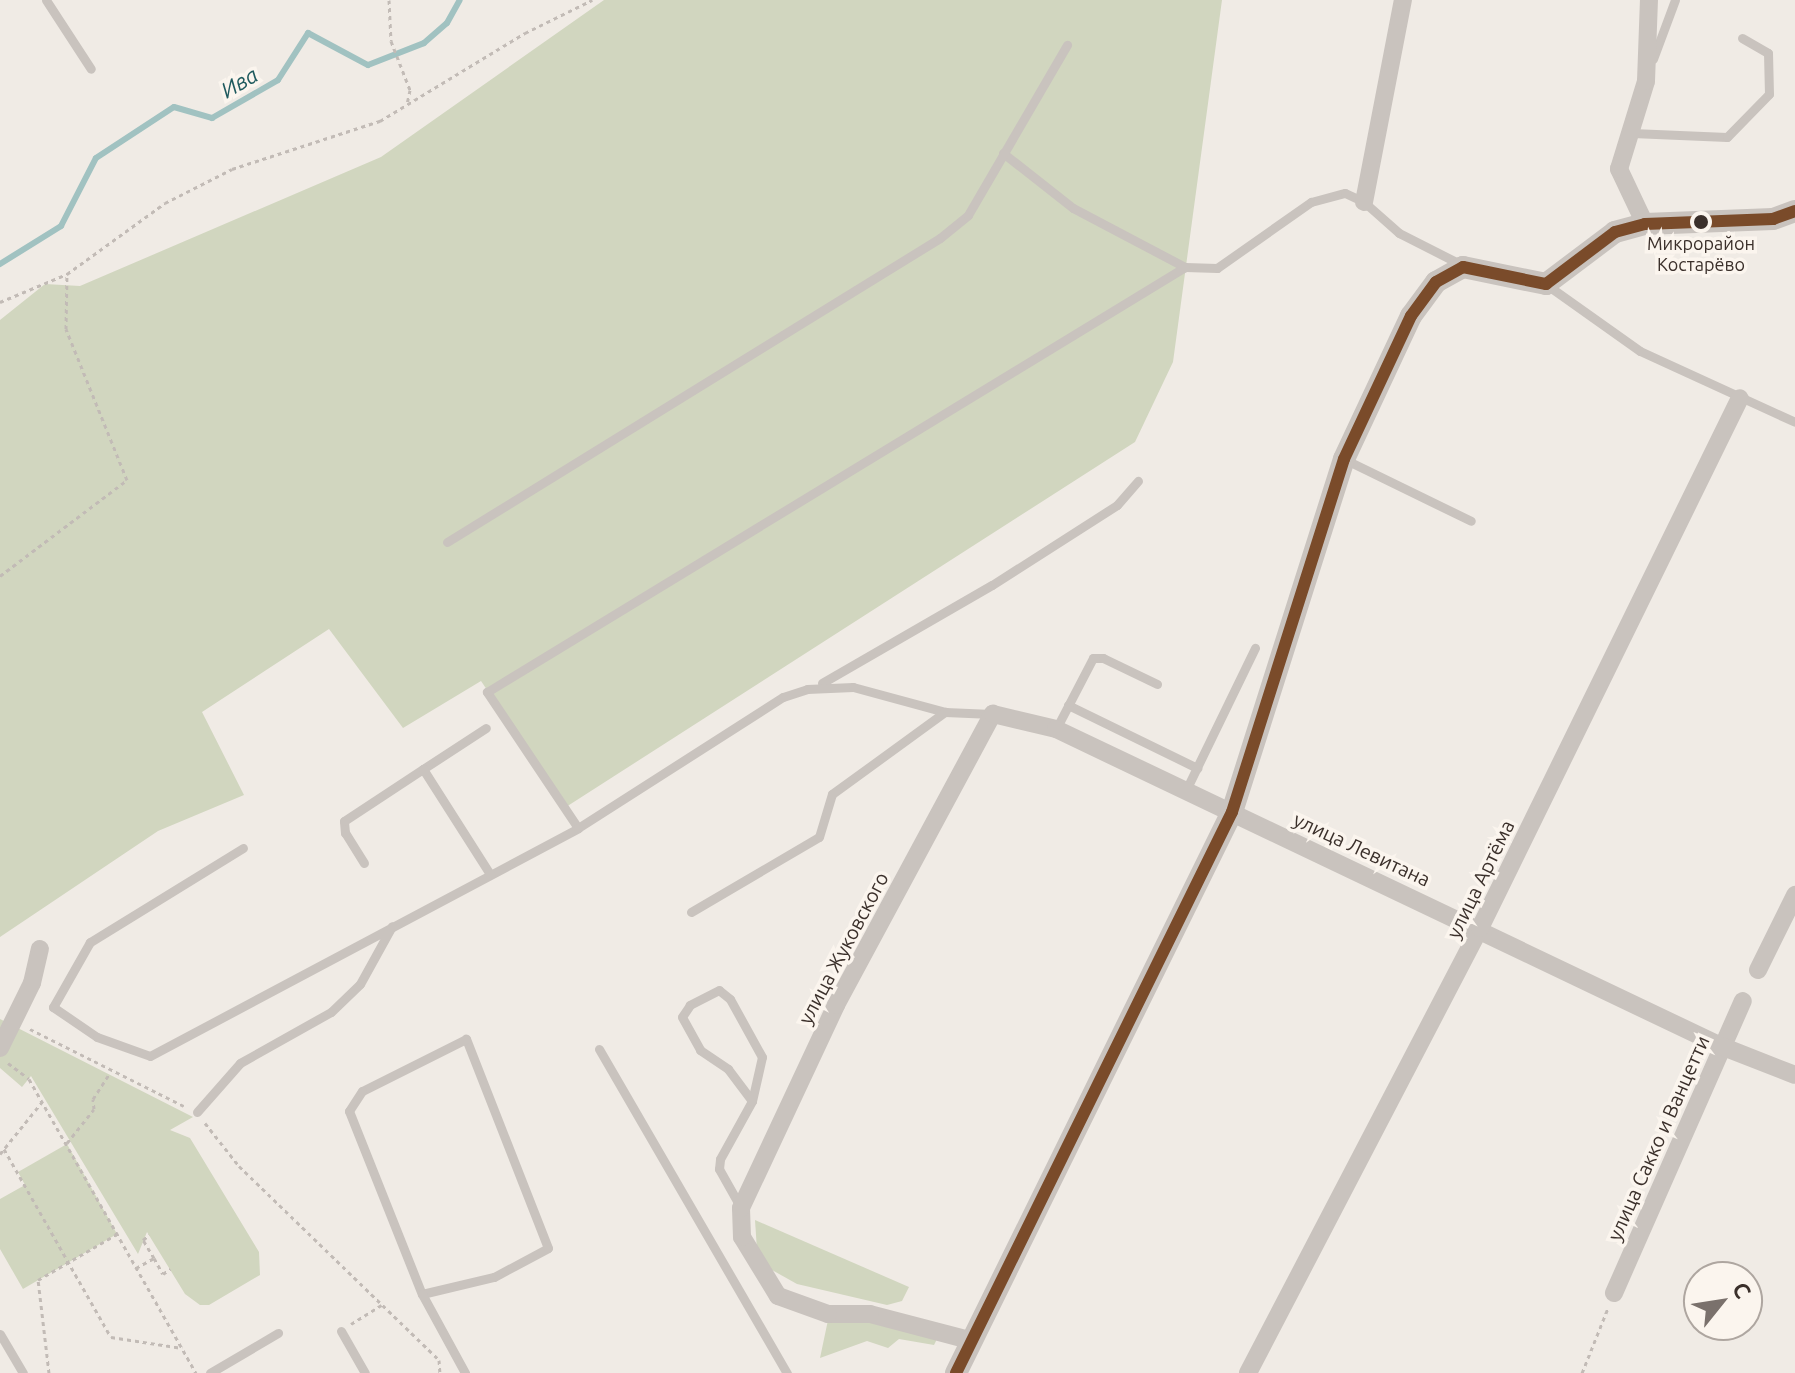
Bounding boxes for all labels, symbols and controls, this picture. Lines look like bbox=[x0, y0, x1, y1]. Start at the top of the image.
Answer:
water label: Ива bbox=[216, 61, 262, 103]
marker: Микрорайон Костарёво bbox=[1693, 214, 1709, 230]
place label: Микрорайон Костарёво bbox=[1647, 233, 1755, 276]
street label: улица Левитана bbox=[1290, 807, 1434, 891]
street label: улица Артёма bbox=[1441, 816, 1519, 942]
street label: улица Жуковского bbox=[793, 868, 893, 1028]
street label: улица Сакко и Ванцетти bbox=[1602, 1032, 1714, 1244]
north arrow bbox=[1683, 1261, 1763, 1341]
text: С bbox=[1728, 1277, 1757, 1302]

